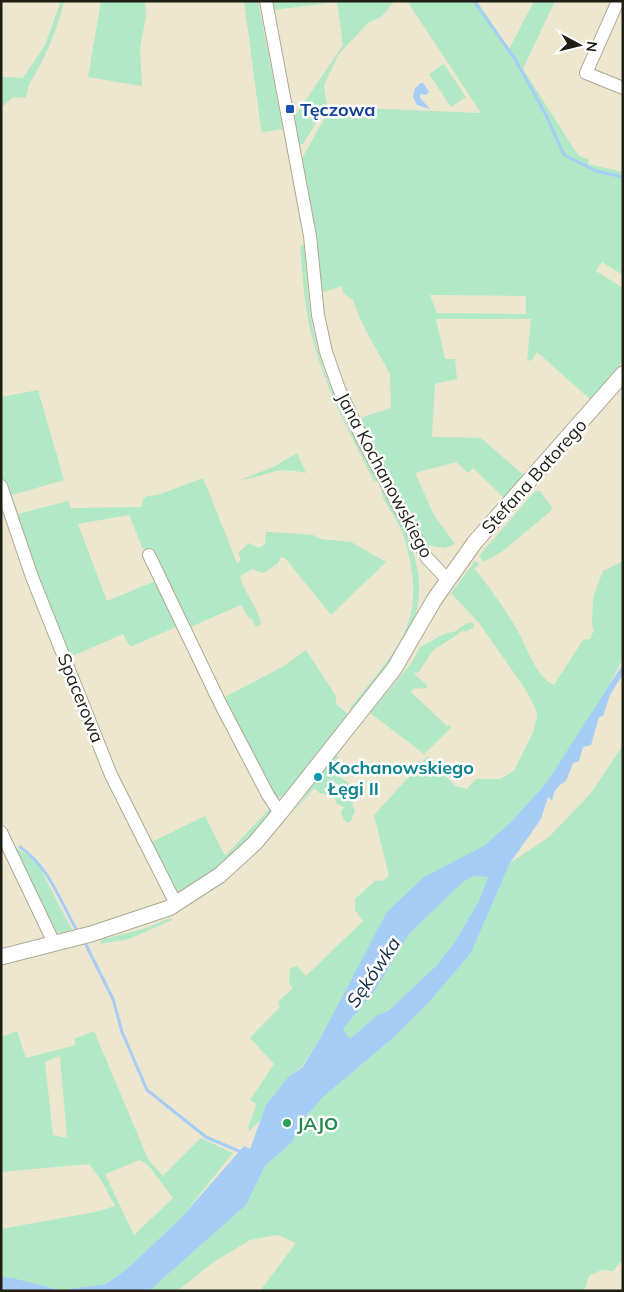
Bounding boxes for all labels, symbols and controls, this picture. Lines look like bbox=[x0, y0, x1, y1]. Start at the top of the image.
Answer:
north arrow bbox=[554, 20, 604, 70]
text: N bbox=[582, 40, 601, 53]
place label: Tęczowa bbox=[300, 98, 375, 121]
marker: Tęczowa bbox=[284, 103, 296, 115]
street label: Jana Kochanowskiego bbox=[332, 388, 438, 562]
street label: Stefana Batorego bbox=[476, 414, 592, 538]
street label: Spacerowa bbox=[53, 650, 109, 746]
place label: Kochanowskiego Łęgi II bbox=[327, 756, 474, 800]
marker: Kochanowskiego Łęgi II bbox=[312, 771, 324, 783]
water label: Sękówka bbox=[341, 932, 405, 1012]
place label: JAJO bbox=[297, 1112, 338, 1135]
marker: JAJO bbox=[281, 1117, 293, 1129]

